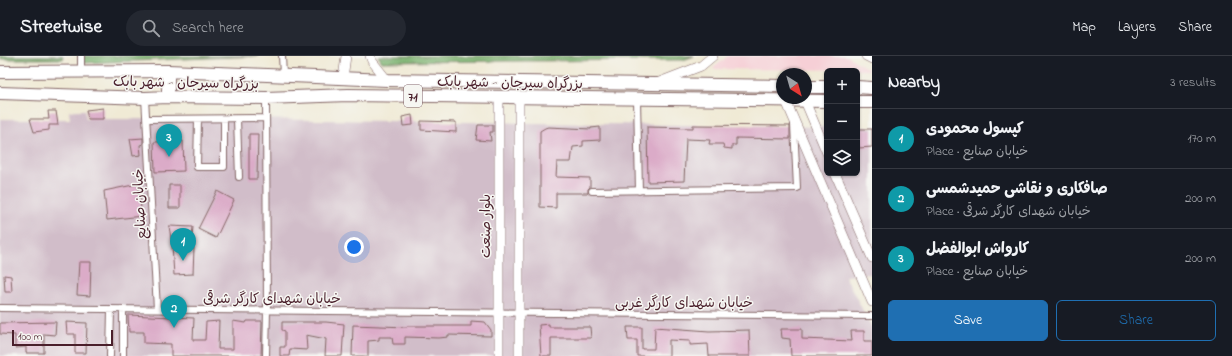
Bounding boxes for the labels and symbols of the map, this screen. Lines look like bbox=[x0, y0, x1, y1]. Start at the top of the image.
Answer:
north arrow bbox=[776, 68, 812, 104]
street label: بزرگراه سیرجان - شهر بابک bbox=[113, 72, 259, 95]
street label: بزرگراه سیرجان - شهر بابک bbox=[437, 72, 583, 95]
road number: 71 bbox=[404, 85, 422, 107]
pin: 3 bbox=[156, 124, 182, 157]
street label: خیابان صنایع bbox=[128, 168, 153, 240]
street label: بلوار صنعت bbox=[476, 194, 497, 258]
pin: 1 bbox=[170, 228, 196, 261]
your location bbox=[344, 237, 364, 257]
street label: خیابان شهدای کارگر شرقی bbox=[203, 289, 341, 310]
street label: خیابان شهدای کارگر غربی bbox=[615, 293, 753, 314]
pin: 2 bbox=[161, 295, 187, 328]
scale bar bbox=[12, 328, 113, 347]

